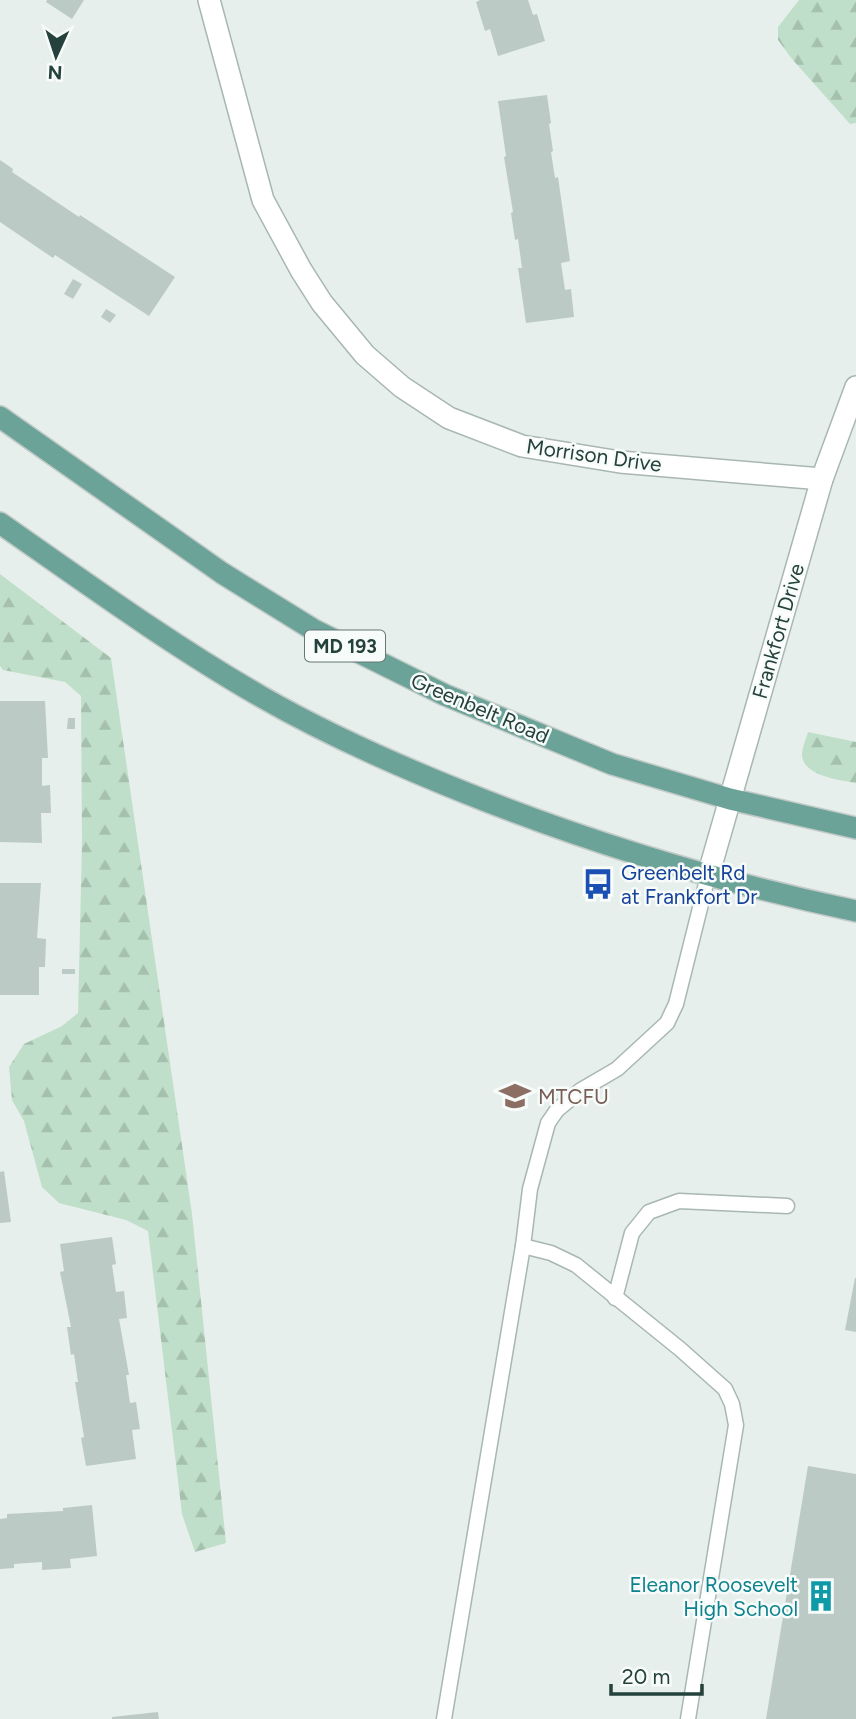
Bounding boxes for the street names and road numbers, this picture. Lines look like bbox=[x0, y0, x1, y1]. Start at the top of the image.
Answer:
street label: Morrison Drive bbox=[525, 433, 663, 477]
street label: Frankfort Drive bbox=[747, 560, 809, 702]
road number: MD 193 bbox=[305, 631, 385, 662]
street label: Greenbelt Road bbox=[407, 668, 553, 748]

